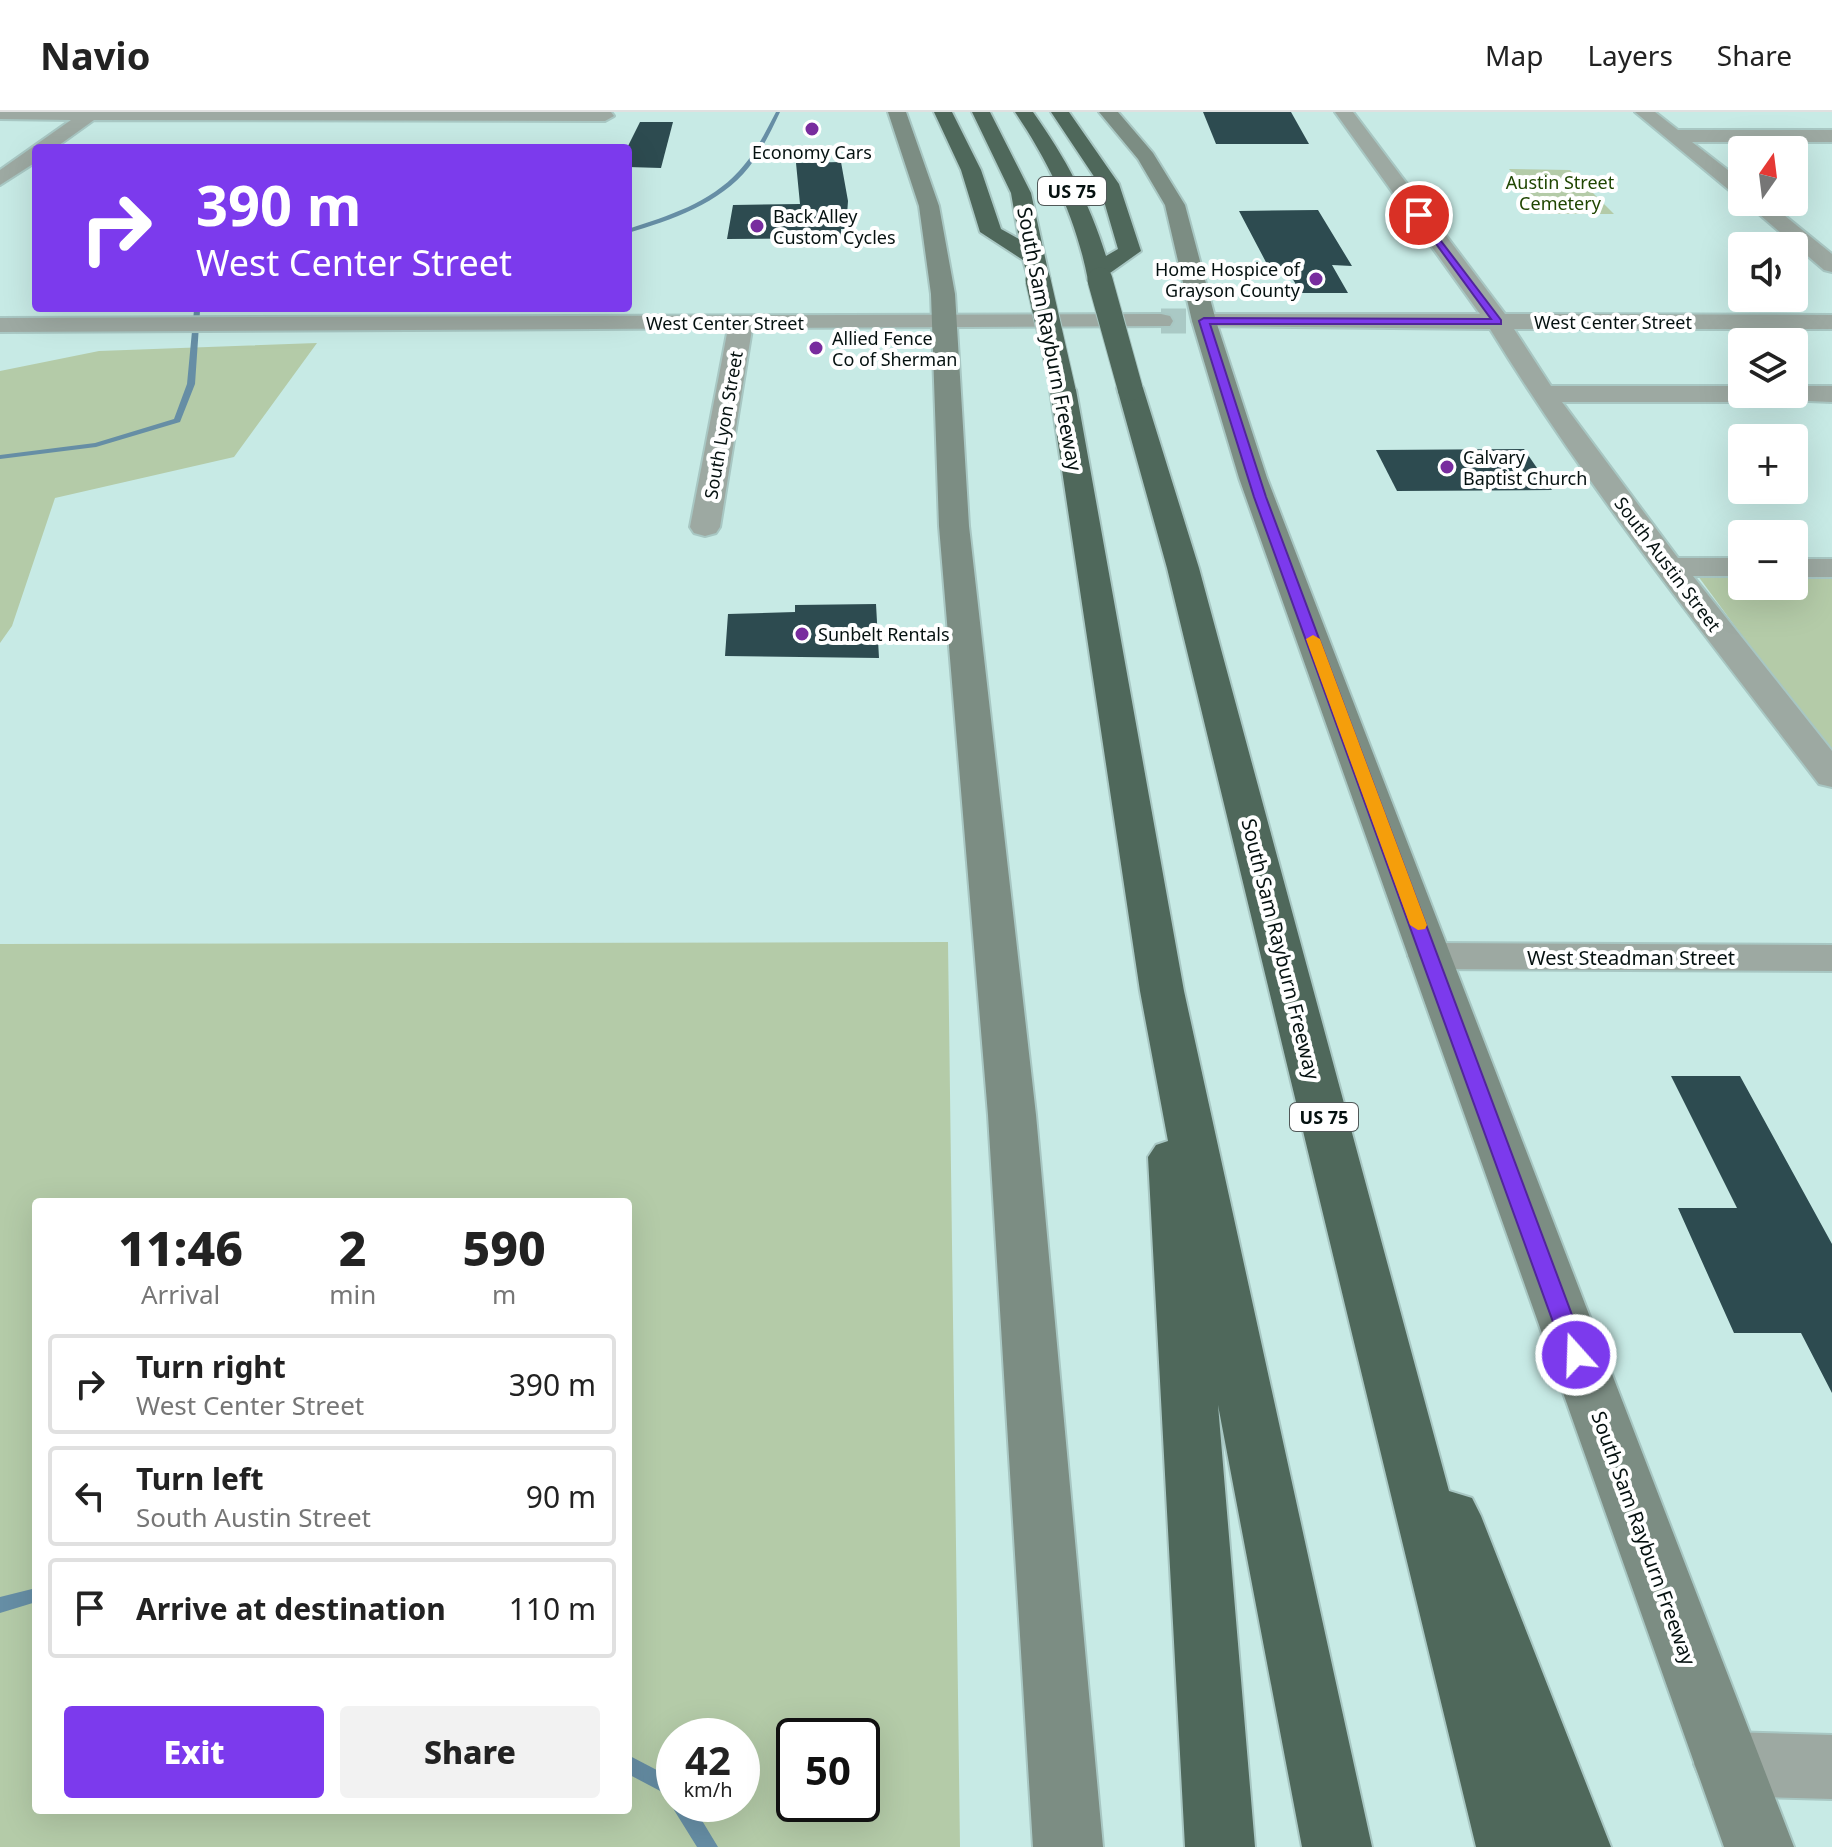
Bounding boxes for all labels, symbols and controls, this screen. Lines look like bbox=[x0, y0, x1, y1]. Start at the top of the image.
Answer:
text: Navio bbox=[40, 29, 150, 81]
text: Map bbox=[1485, 36, 1543, 74]
text: Layers bbox=[1587, 36, 1673, 74]
text: Share bbox=[1717, 36, 1792, 74]
marker: Economy Cars bbox=[803, 120, 821, 138]
north arrow bbox=[1728, 136, 1808, 216]
map controls bbox=[1728, 136, 1808, 600]
place label: Economy Cars bbox=[752, 140, 872, 164]
text: 390 m bbox=[196, 166, 361, 242]
park label: Austin Street Cemetery bbox=[1506, 170, 1615, 215]
icon: right bbox=[64, 176, 168, 280]
road number: US 75 bbox=[1038, 177, 1106, 205]
pin bbox=[1385, 181, 1453, 249]
icon: arrive bbox=[1397, 193, 1441, 237]
place label: Back Alley Custom Cycles bbox=[773, 204, 896, 249]
street label: South Sam Rayburn Freeway bbox=[1011, 205, 1089, 474]
marker: Back Alley Custom Cycles bbox=[748, 217, 766, 235]
button: sound bbox=[1728, 232, 1808, 312]
text: West Center Street bbox=[196, 238, 512, 287]
place label: Home Hospice of Grayson County bbox=[1155, 257, 1301, 302]
marker: Home Hospice of Grayson County bbox=[1307, 270, 1325, 288]
street label: West Center Street bbox=[1534, 310, 1692, 334]
street label: West Center Street bbox=[646, 311, 804, 335]
place label: Allied Fence Co of Sherman bbox=[832, 326, 957, 371]
button: layers bbox=[1728, 328, 1808, 408]
marker: Allied Fence Co of Sherman bbox=[807, 339, 825, 357]
street label: South Lyon Street bbox=[698, 349, 748, 501]
button: + bbox=[1728, 424, 1808, 504]
place label: Calvary Baptist Church bbox=[1463, 445, 1587, 490]
marker: Calvary Baptist Church bbox=[1438, 458, 1456, 476]
street label: South Austin Street bbox=[1609, 492, 1727, 637]
button: − bbox=[1728, 520, 1808, 600]
place label: Sunbelt Rentals bbox=[818, 622, 950, 646]
marker: Sunbelt Rentals bbox=[793, 625, 811, 643]
street label: South Sam Rayburn Freeway bbox=[1235, 816, 1327, 1083]
street label: West Steadman Street bbox=[1527, 944, 1735, 971]
road number: US 75 bbox=[1290, 1103, 1358, 1131]
text: 11:46 bbox=[118, 1215, 243, 1280]
text: 2 bbox=[339, 1215, 367, 1280]
text: 590 bbox=[463, 1215, 546, 1280]
text: Arrival bbox=[141, 1276, 220, 1312]
text: min bbox=[329, 1276, 376, 1312]
text: m bbox=[492, 1276, 516, 1312]
position arrow bbox=[1534, 1313, 1618, 1397]
text: Turn right bbox=[136, 1346, 286, 1387]
icon: right bbox=[68, 1362, 112, 1406]
text: 390 m bbox=[509, 1364, 596, 1405]
text: West Center Street bbox=[136, 1387, 364, 1423]
street label: South Sam Rayburn Freeway bbox=[1585, 1407, 1703, 1669]
text: Turn left bbox=[136, 1458, 264, 1499]
icon: left bbox=[68, 1474, 112, 1518]
text: 90 m bbox=[526, 1476, 596, 1517]
text: South Austin Street bbox=[136, 1499, 371, 1535]
icon: arrive bbox=[68, 1586, 112, 1630]
text: Arrive at destination bbox=[136, 1588, 446, 1629]
text: 110 m bbox=[509, 1588, 596, 1629]
button: Exit bbox=[64, 1706, 324, 1798]
button: Share bbox=[340, 1706, 600, 1798]
speed limit sign: 50 bbox=[776, 1718, 880, 1822]
text: 42 bbox=[685, 1732, 731, 1787]
text: km/h bbox=[683, 1776, 733, 1803]

